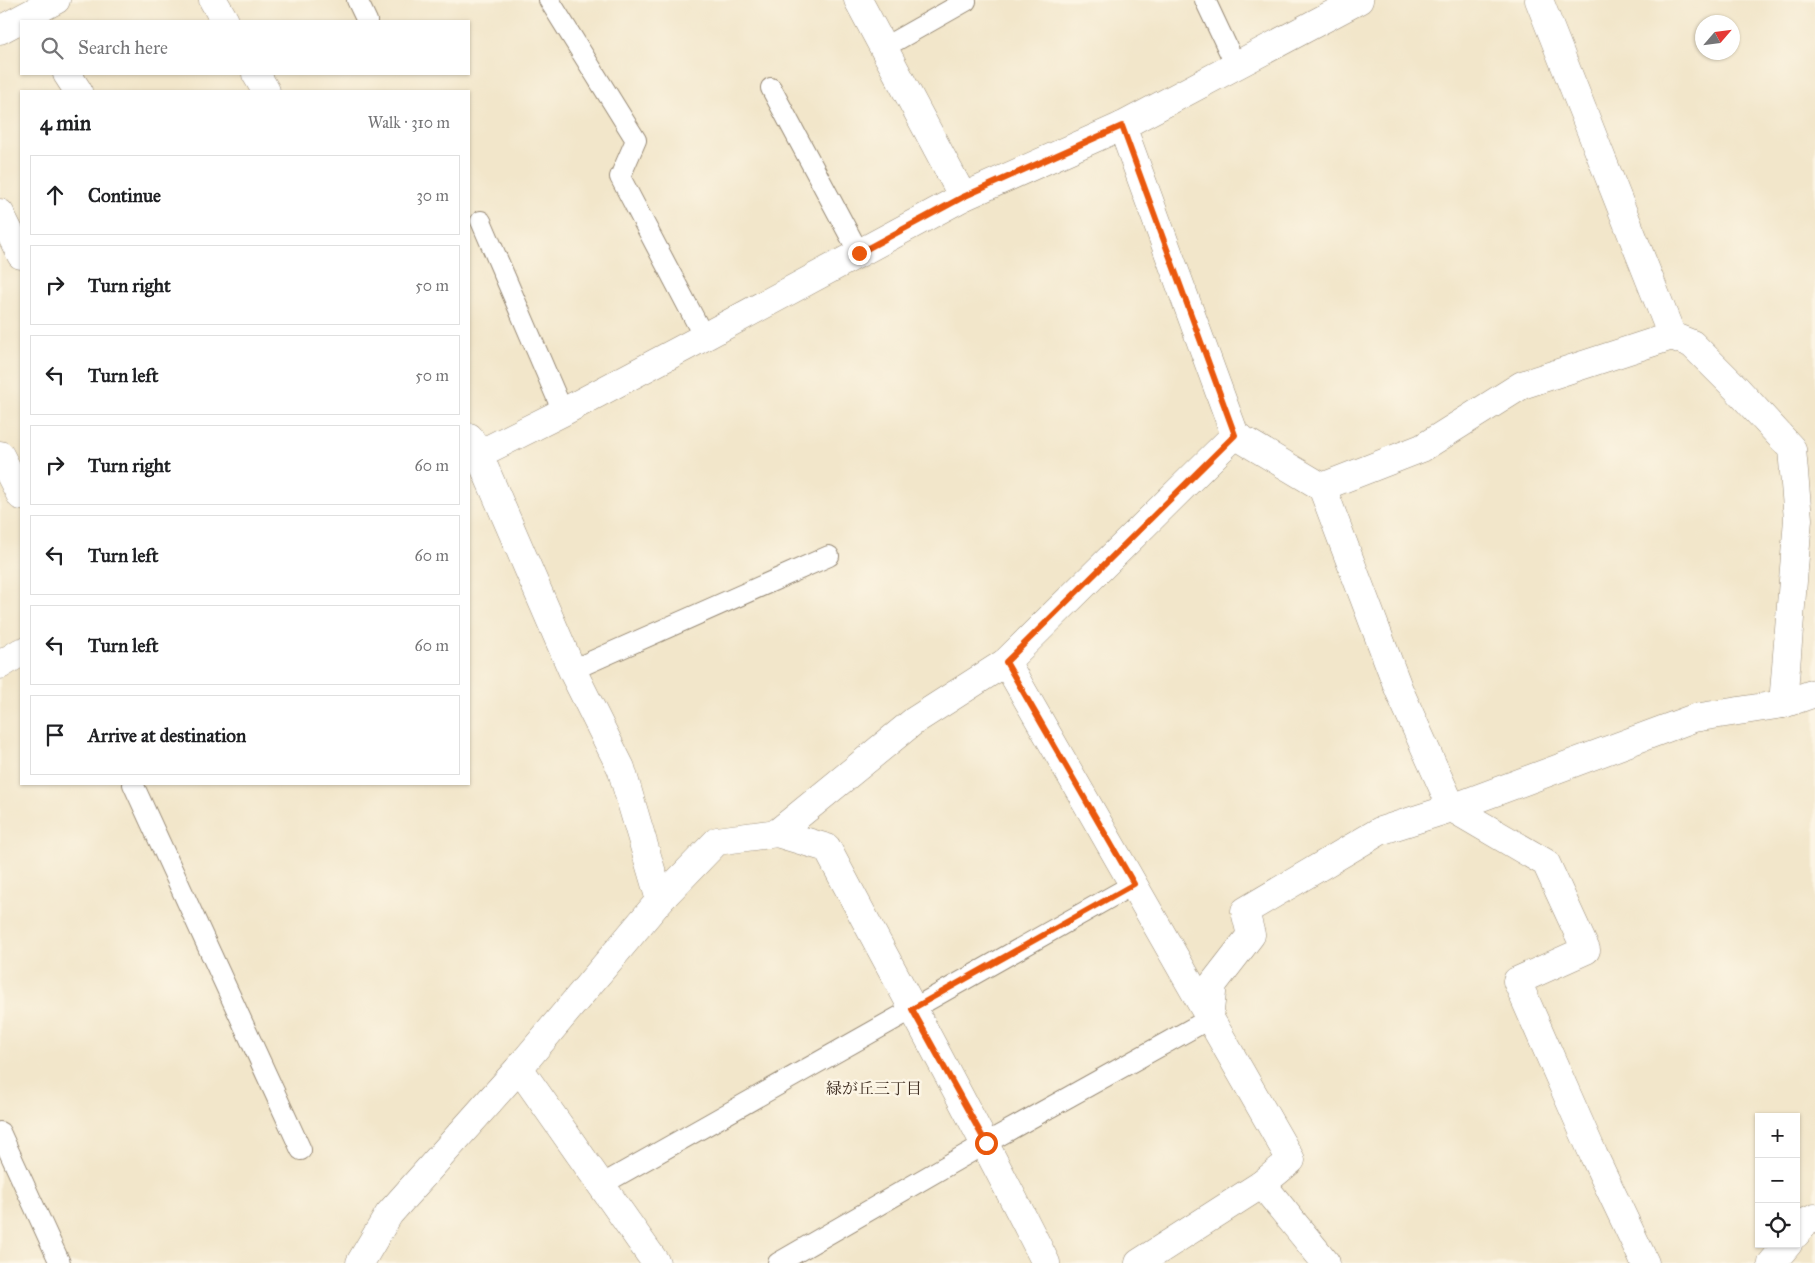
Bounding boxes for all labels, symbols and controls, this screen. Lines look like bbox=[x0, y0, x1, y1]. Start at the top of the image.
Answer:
north arrow bbox=[1695, 15, 1740, 60]
search box bbox=[20, 20, 470, 75]
icon: search bbox=[38, 34, 66, 62]
text: Search here bbox=[78, 36, 168, 59]
text: 4 min bbox=[40, 110, 91, 136]
text: Walk · 310 m bbox=[368, 113, 450, 132]
icon: ahead bbox=[41, 181, 69, 209]
text: Continue bbox=[88, 184, 161, 207]
text: 30 m bbox=[416, 186, 449, 205]
route end bbox=[848, 242, 871, 265]
icon: right bbox=[41, 271, 69, 299]
text: Turn right bbox=[88, 274, 171, 297]
text: 50 m bbox=[415, 276, 449, 295]
icon: left bbox=[41, 361, 69, 389]
text: Turn left bbox=[88, 364, 158, 387]
text: 50 m bbox=[415, 366, 449, 385]
icon: right bbox=[41, 451, 69, 479]
text: Turn right bbox=[88, 454, 171, 477]
text: 60 m bbox=[415, 456, 449, 475]
icon: left bbox=[41, 541, 69, 569]
text: Turn left bbox=[88, 544, 158, 567]
text: 60 m bbox=[415, 546, 449, 565]
icon: left bbox=[41, 631, 69, 659]
text: Turn left bbox=[88, 634, 158, 657]
text: 60 m bbox=[415, 636, 449, 655]
icon: arrive bbox=[41, 721, 69, 749]
text: Arrive at destination bbox=[88, 724, 246, 747]
district label: 緑が丘三丁目 bbox=[826, 1079, 922, 1098]
map controls bbox=[1755, 1113, 1800, 1248]
button: + bbox=[1755, 1113, 1800, 1158]
route start bbox=[975, 1132, 998, 1155]
button: − bbox=[1755, 1158, 1800, 1203]
button: locate bbox=[1755, 1203, 1800, 1248]

